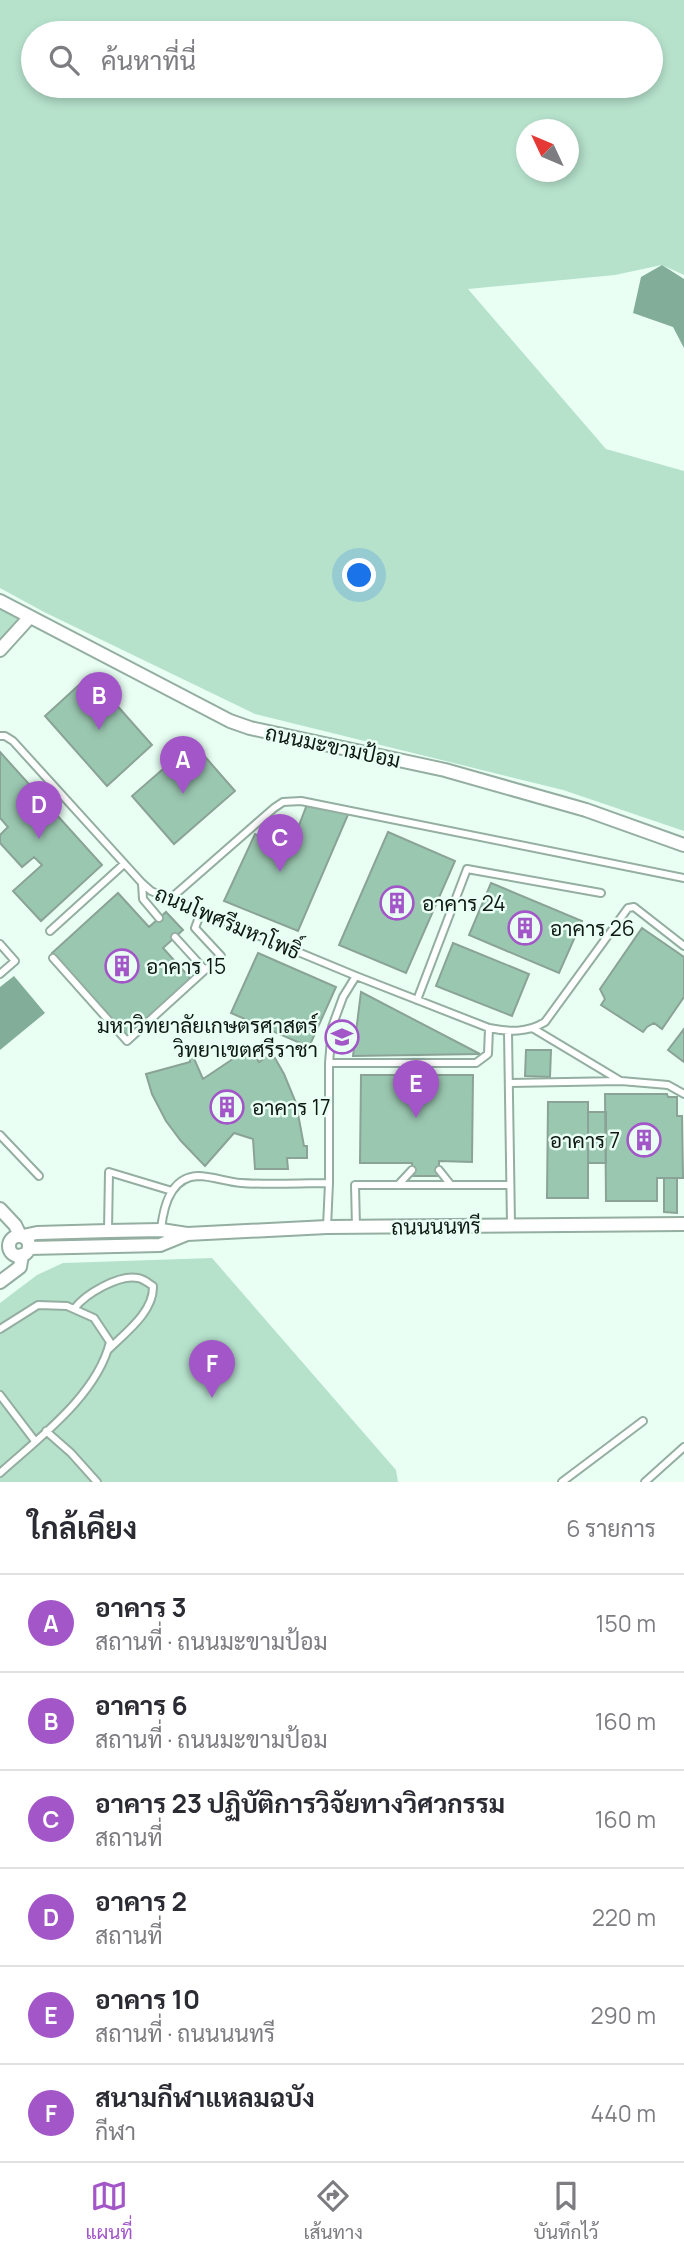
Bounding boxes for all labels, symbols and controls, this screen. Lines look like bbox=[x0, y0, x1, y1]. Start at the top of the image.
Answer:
search box bbox=[21, 21, 663, 98]
icon: search bbox=[45, 41, 83, 79]
text: ค้นหาที่นี่ bbox=[101, 42, 196, 78]
north arrow bbox=[516, 119, 579, 182]
your location bbox=[342, 558, 376, 592]
pin: B bbox=[76, 672, 122, 730]
street label: ถนนมะขามป้อม bbox=[263, 718, 403, 774]
pin: A bbox=[160, 736, 206, 794]
pin: D bbox=[16, 781, 62, 839]
pin: C bbox=[257, 814, 303, 872]
street label: ถนนโพศรีมหาโพธิ์ bbox=[151, 874, 307, 965]
building icon: อาคาร 24 bbox=[378, 884, 416, 922]
place label: อาคาร 24 bbox=[422, 889, 506, 917]
building icon: อาคาร 26 bbox=[506, 909, 544, 947]
place label: อาคาร 26 bbox=[550, 914, 635, 942]
building icon: อาคาร 15 bbox=[103, 947, 141, 985]
place label: อาคาร 15 bbox=[146, 952, 226, 980]
place label: มหาวิทยาลัยเกษตรศาสตร์ วิทยาเขตศรีราชา bbox=[97, 1011, 318, 1063]
school or university icon: มหาวิทยาลัยเกษตรศาสตร์ วิทยาเขตศรีราชา bbox=[323, 1018, 361, 1056]
pin: E bbox=[393, 1060, 439, 1118]
building icon: อาคาร 17 bbox=[208, 1088, 246, 1126]
place label: อาคาร 17 bbox=[252, 1093, 330, 1121]
building icon: อาคาร 7 bbox=[625, 1121, 663, 1159]
place label: อาคาร 7 bbox=[550, 1126, 620, 1154]
street label: ถนนนนทรี bbox=[391, 1211, 481, 1241]
pin: F bbox=[189, 1340, 235, 1398]
text: ใกล้เคียง bbox=[28, 1507, 137, 1548]
text: 6 รายการ bbox=[566, 1512, 656, 1544]
text: อาคาร 3 bbox=[95, 1589, 187, 1625]
text: A bbox=[43, 1607, 59, 1639]
text: 150 m bbox=[596, 1607, 656, 1639]
text: สถานที่ · ถนนมะขามป้อม bbox=[95, 1625, 328, 1657]
text: อาคาร 6 bbox=[95, 1687, 188, 1723]
text: B bbox=[44, 1705, 58, 1737]
text: 160 m bbox=[595, 1705, 656, 1737]
text: สถานที่ · ถนนมะขามป้อม bbox=[95, 1723, 328, 1755]
text: อาคาร 23 ปฏิบัติการวิจัยทางวิศวกรรม bbox=[95, 1785, 505, 1821]
text: C bbox=[43, 1803, 60, 1835]
text: 160 m bbox=[595, 1803, 656, 1835]
text: สถานที่ bbox=[95, 1821, 163, 1853]
text: อาคาร 2 bbox=[95, 1883, 187, 1919]
text: D bbox=[43, 1901, 59, 1933]
text: 220 m bbox=[592, 1901, 656, 1933]
text: สถานที่ bbox=[95, 1919, 163, 1951]
text: อาคาร 10 bbox=[95, 1981, 200, 2017]
text: E bbox=[44, 1999, 58, 2031]
text: 290 m bbox=[590, 1999, 656, 2031]
text: สถานที่ · ถนนนนทรี bbox=[95, 2017, 275, 2049]
text: สนามกีฬาแหลมฉบัง bbox=[95, 2079, 315, 2115]
text: F bbox=[45, 2097, 57, 2129]
text: 440 m bbox=[591, 2097, 656, 2129]
text: กีฬา bbox=[95, 2115, 136, 2147]
tab: แผนที่ bbox=[85, 2177, 133, 2245]
tab: เส้นทาง bbox=[304, 2177, 363, 2245]
tab: บันทึกไว้ bbox=[534, 2177, 599, 2245]

